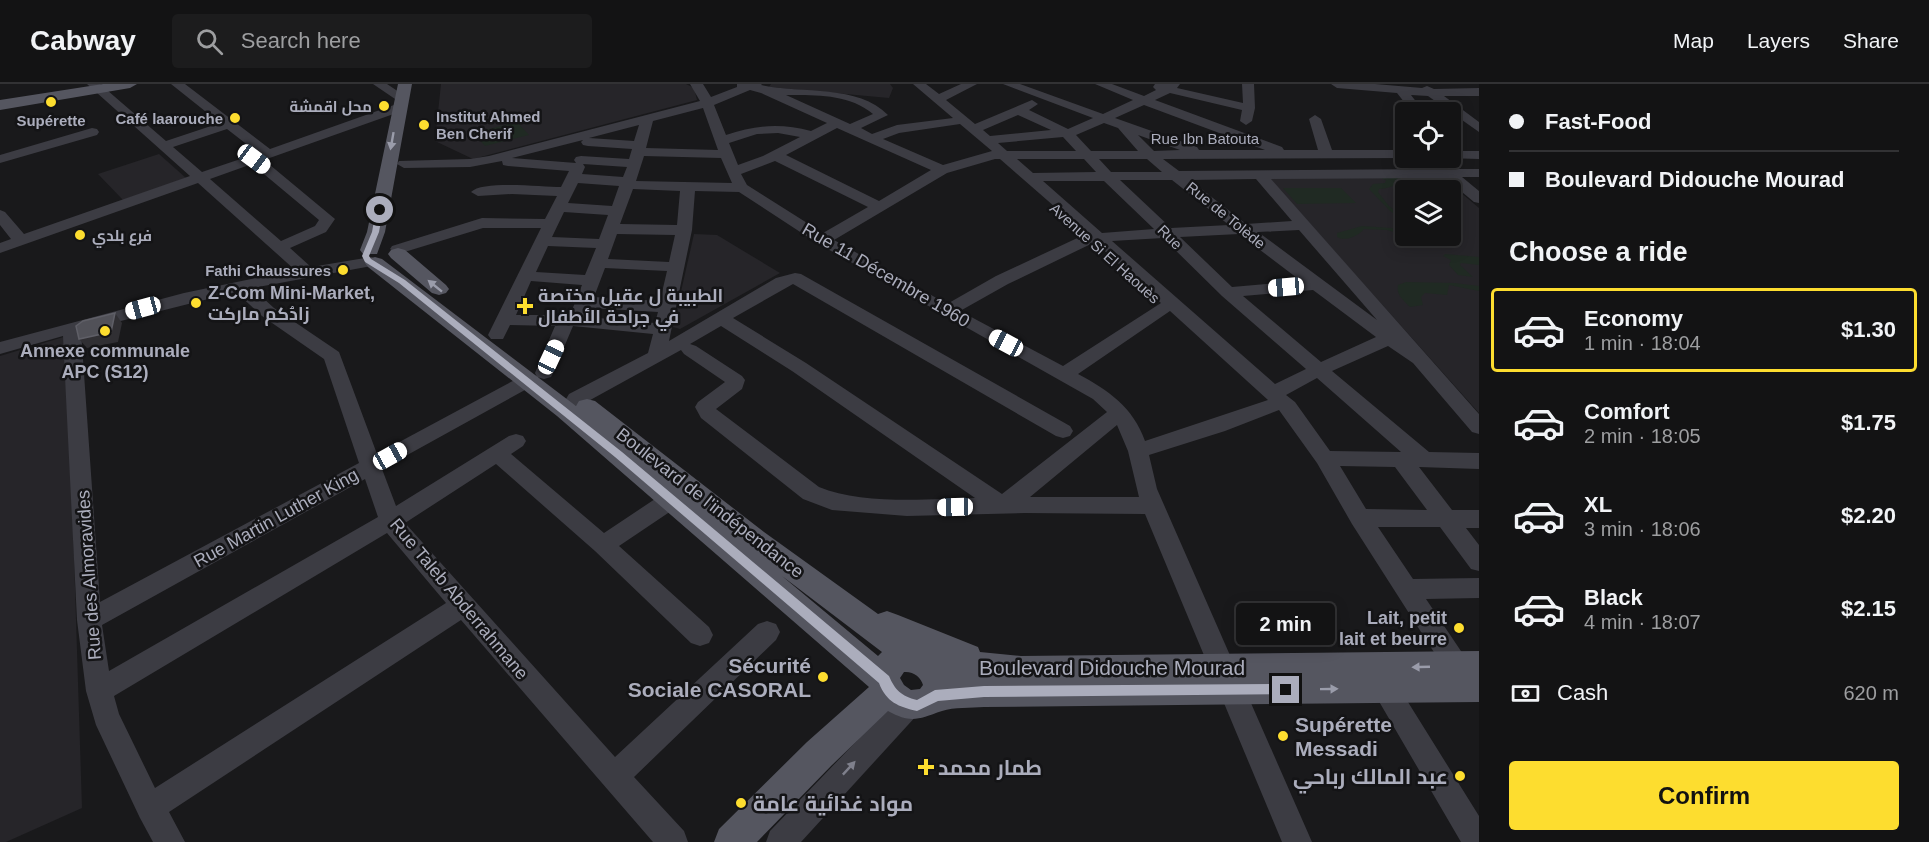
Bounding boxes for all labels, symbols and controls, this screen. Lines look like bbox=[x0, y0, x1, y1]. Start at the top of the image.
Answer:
search box bbox=[172, 14, 592, 68]
text: Cabway bbox=[30, 25, 136, 56]
icon: search bbox=[193, 25, 226, 58]
text: Search here bbox=[241, 28, 361, 53]
text: Map bbox=[1673, 29, 1714, 52]
text: Layers bbox=[1747, 29, 1810, 52]
text: Share bbox=[1843, 29, 1899, 52]
marker: Supérette bbox=[44, 95, 58, 109]
place label: محل اقمشة bbox=[289, 98, 372, 116]
marker: محل اقمشة bbox=[377, 99, 391, 113]
map controls bbox=[1395, 102, 1461, 246]
button: locate bbox=[1395, 102, 1461, 168]
place label: Institut Ahmed Ben Cherif bbox=[436, 108, 540, 142]
text: Fast-Food bbox=[1545, 109, 1651, 134]
place label: Café laarouche bbox=[115, 110, 223, 127]
marker: Café laarouche bbox=[228, 111, 242, 125]
place label: Supérette bbox=[16, 112, 86, 129]
marker: Institut Ahmed Ben Cherif bbox=[417, 118, 431, 132]
street label: Rue Ibn Batouta bbox=[1151, 130, 1260, 147]
one-way arrow bbox=[387, 132, 396, 151]
car bbox=[234, 141, 274, 177]
text: Boulevard Didouche Mourad bbox=[1545, 167, 1844, 192]
street label: Rue de Tolède bbox=[1183, 178, 1269, 252]
button: layers bbox=[1395, 180, 1461, 246]
route start bbox=[366, 196, 393, 223]
street label: Avenue Si El Haouès bbox=[1047, 199, 1163, 307]
street label: Rue 11 Décembre 1960 bbox=[799, 219, 973, 331]
street label: Rue bbox=[1154, 221, 1186, 253]
place label: فرع بلدي bbox=[92, 227, 152, 248]
marker: فرع بلدي bbox=[73, 228, 87, 242]
text: Choose a ride bbox=[1509, 237, 1688, 267]
place label: Fathi Chaussures bbox=[205, 262, 331, 279]
marker: Fathi Chaussures bbox=[336, 263, 350, 277]
car bbox=[1267, 276, 1305, 298]
one-way arrow bbox=[428, 281, 443, 293]
place label: Z-Com Mini-Market, زادُكم ماركت bbox=[208, 283, 375, 326]
place label: الطبيبة ل عقيل مختصة في جراحة الأطفال bbox=[538, 286, 723, 332]
car bbox=[123, 295, 163, 321]
marker: Z-Com Mini-Market, زادُكم ماركت bbox=[189, 296, 203, 310]
marker: الطبيبة ل عقيل مختصة في جراحة الأطفال bbox=[516, 297, 534, 315]
icon: car bbox=[1512, 303, 1566, 357]
text: Economy bbox=[1584, 306, 1683, 331]
text: $1.30 bbox=[1841, 317, 1896, 342]
marker: Annexe communale APC (S12) bbox=[98, 324, 112, 338]
car bbox=[986, 327, 1026, 359]
text: 1 min · 18:04 bbox=[1584, 332, 1701, 354]
car bbox=[535, 337, 567, 377]
place label: Annexe communale APC (S12) bbox=[20, 341, 190, 382]
icon: car bbox=[1512, 396, 1566, 450]
text: Comfort bbox=[1584, 399, 1670, 424]
text: $1.75 bbox=[1841, 410, 1896, 435]
street label: Boulevard de l'indépendance bbox=[613, 424, 807, 582]
text: 2 min · 18:05 bbox=[1584, 425, 1701, 447]
car bbox=[370, 439, 410, 473]
street label: Rue Martin Luther King bbox=[190, 464, 362, 572]
street label: Rue des Almoravides bbox=[73, 489, 105, 661]
icon: car bbox=[1512, 489, 1566, 543]
text: XL bbox=[1584, 492, 1612, 517]
car bbox=[937, 498, 973, 516]
text: $2.20 bbox=[1841, 503, 1896, 528]
street label: Rue Taleb Abderrahmane bbox=[386, 515, 532, 683]
text: 3 min · 18:06 bbox=[1584, 518, 1701, 540]
icon: car bbox=[1512, 582, 1566, 636]
text: Black bbox=[1584, 585, 1643, 610]
text: $2.15 bbox=[1841, 596, 1896, 621]
callout: 2 min bbox=[1236, 603, 1336, 645]
place label: Lait, petit lait et beurre bbox=[1339, 608, 1447, 649]
text: 4 min · 18:07 bbox=[1584, 611, 1701, 633]
text: 2 min bbox=[1259, 613, 1312, 635]
marker: Lait, petit lait et beurre bbox=[1452, 621, 1466, 635]
place label: Sécurité Sociale CASORAL bbox=[628, 654, 811, 701]
street label: Boulevard Didouche Mourad bbox=[979, 656, 1245, 679]
one-way arrow bbox=[1411, 662, 1430, 671]
marker: Sécurité Sociale CASORAL bbox=[816, 670, 830, 684]
route end bbox=[1272, 676, 1299, 703]
icon: cash bbox=[1509, 677, 1542, 710]
text: Cash bbox=[1557, 680, 1608, 705]
text: 620 m bbox=[1843, 682, 1899, 704]
one-way arrow bbox=[1320, 685, 1339, 694]
place label: Supérette Messadi bbox=[1295, 713, 1392, 760]
marker: Supérette Messadi bbox=[1276, 729, 1290, 743]
place label: طمار محمد bbox=[938, 756, 1042, 780]
marker: طمار محمد bbox=[919, 760, 933, 774]
one-way arrow bbox=[842, 761, 856, 776]
button: Confirm bbox=[1509, 761, 1899, 830]
place label: عبد المالك رباحي bbox=[1293, 765, 1448, 794]
marker: عبد المالك رباحي bbox=[1453, 769, 1467, 783]
place label: مواد غذائية عامة bbox=[753, 792, 913, 817]
marker: مواد غذائية عامة bbox=[734, 796, 748, 810]

